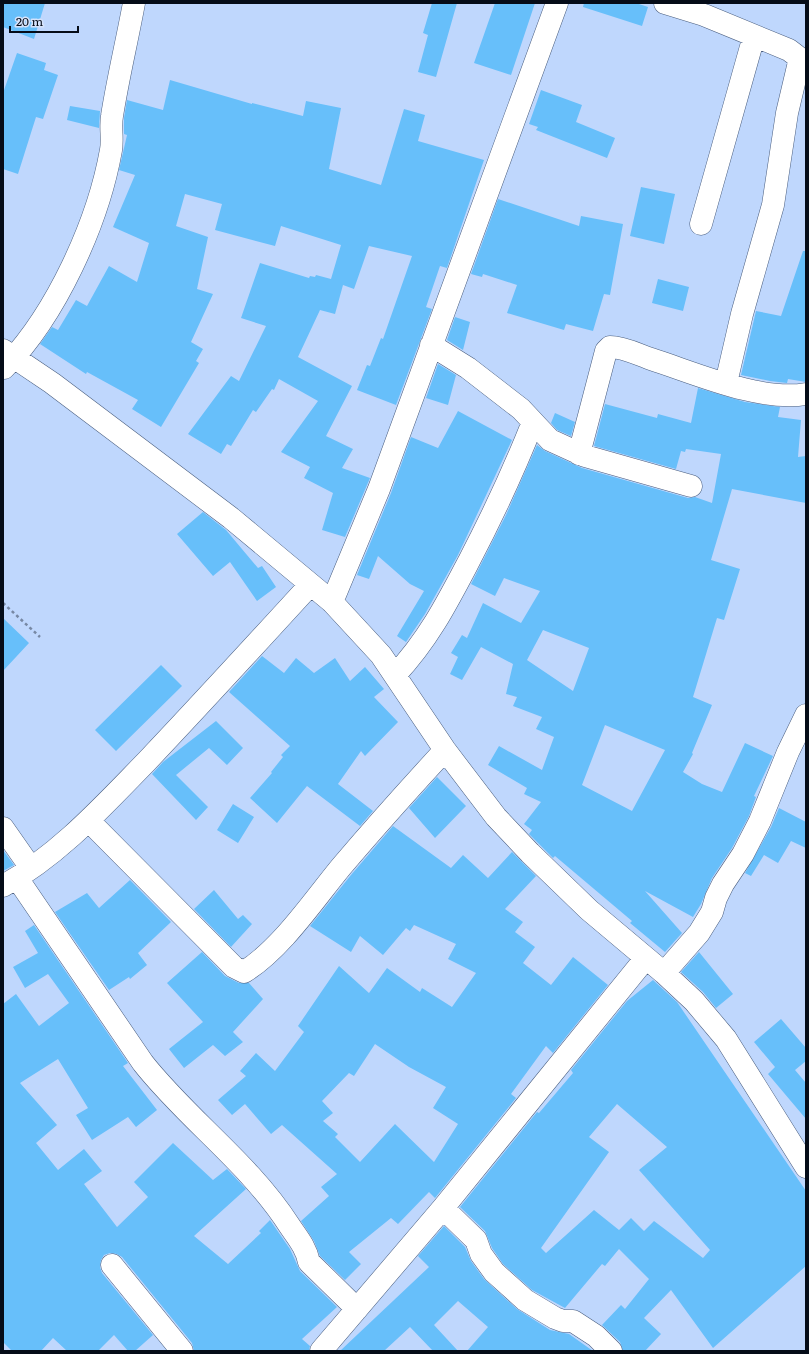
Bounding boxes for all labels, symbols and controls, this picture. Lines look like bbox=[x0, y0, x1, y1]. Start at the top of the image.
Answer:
scale bar bbox=[10, 8, 78, 34]
text: 20 m bbox=[16, 12, 43, 30]

